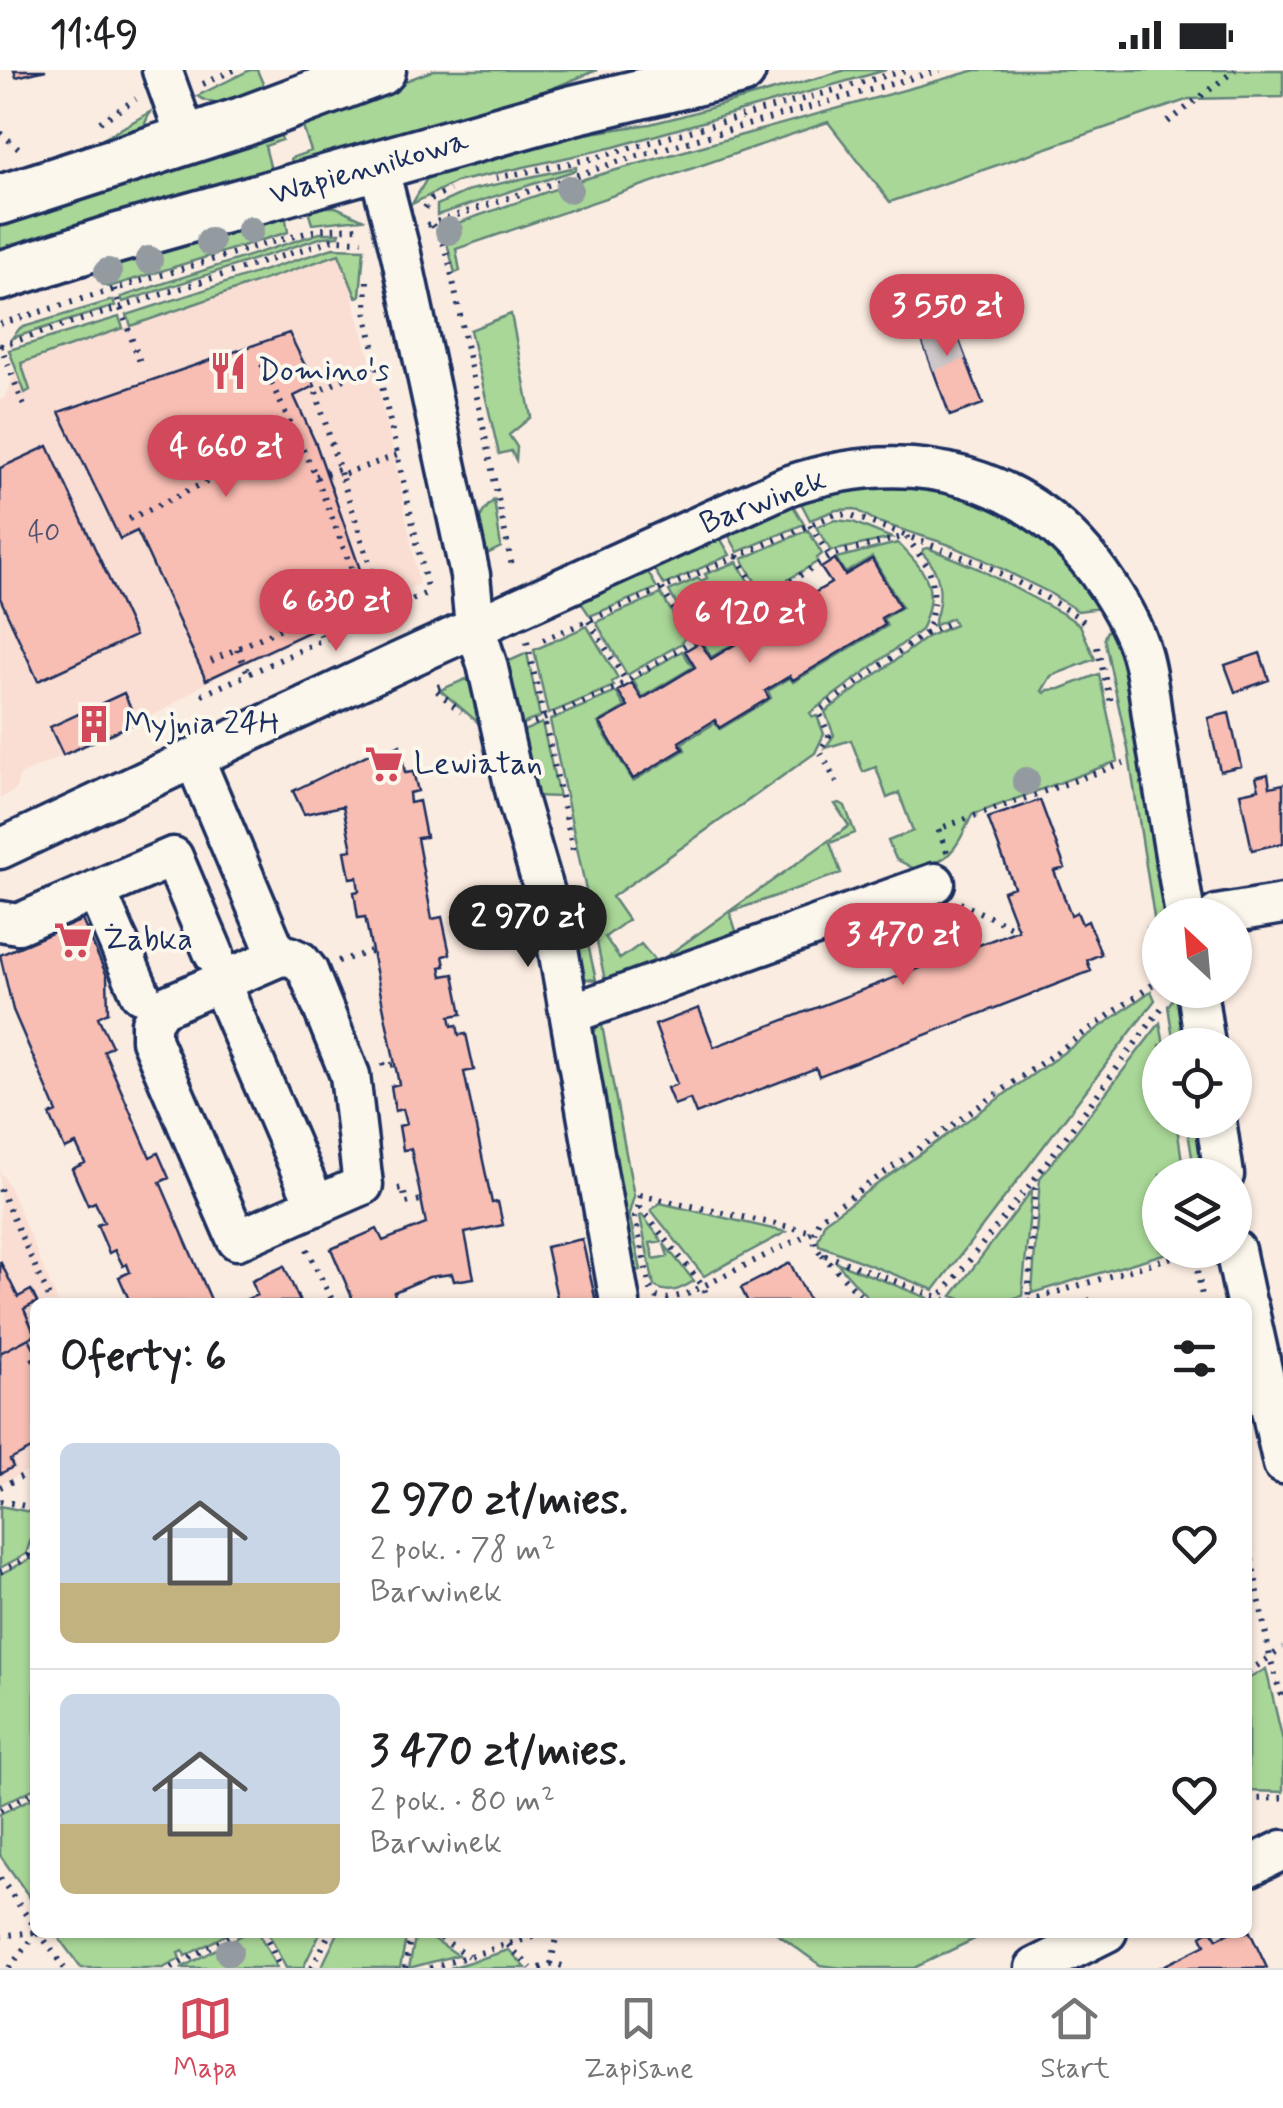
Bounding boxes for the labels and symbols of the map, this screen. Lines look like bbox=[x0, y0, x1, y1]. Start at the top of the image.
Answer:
street label: Wapiennikowa bbox=[265, 119, 474, 216]
pin: 3 550 zł bbox=[844, 274, 1050, 359]
restaurant icon: Domino's bbox=[207, 350, 249, 392]
place label: Domino's bbox=[258, 350, 389, 392]
pin: 4 660 zł bbox=[123, 415, 329, 500]
street label: Barwinek bbox=[694, 459, 832, 545]
house number: 40 bbox=[28, 515, 60, 552]
pin: 6 630 zł bbox=[233, 569, 439, 654]
pin: 6 120 zł bbox=[647, 581, 853, 666]
building icon: Myjnia 24H bbox=[73, 703, 115, 745]
place label: Myjnia 24H bbox=[124, 703, 280, 745]
supermarket icon: Lewiatan bbox=[363, 743, 405, 785]
place label: Lewiatan bbox=[414, 743, 543, 785]
pin: 2 970 zł bbox=[425, 885, 631, 970]
north arrow bbox=[1142, 898, 1252, 1008]
pin: 3 470 zł bbox=[800, 903, 1006, 988]
supermarket icon: Żabka bbox=[52, 919, 94, 961]
place label: Żabka bbox=[103, 919, 193, 961]

